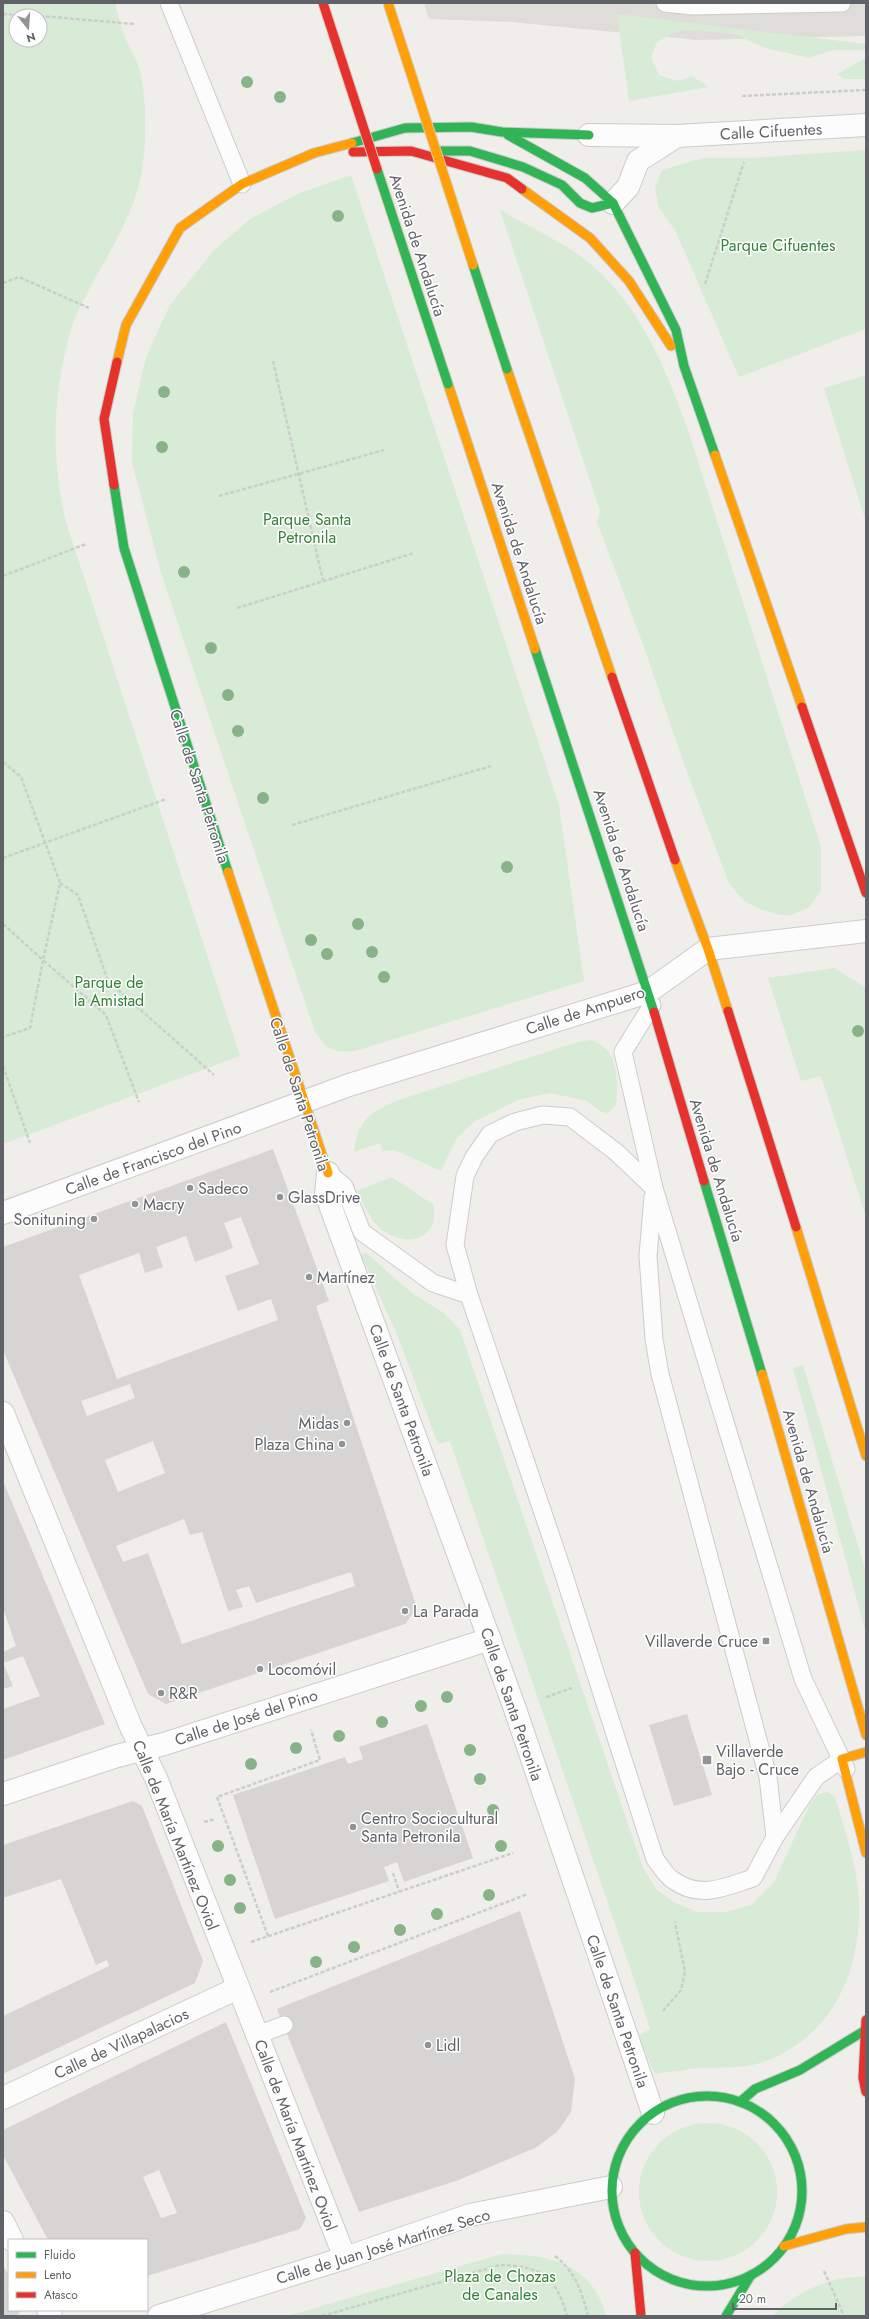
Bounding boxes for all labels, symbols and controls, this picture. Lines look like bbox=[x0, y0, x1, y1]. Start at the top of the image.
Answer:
north arrow bbox=[8, 8, 48, 48]
text: N bbox=[24, 29, 37, 46]
street label: Calle Cifuentes bbox=[719, 117, 823, 146]
street label: Avenida de Andalucía bbox=[384, 171, 451, 319]
park label: Parque Cifuentes bbox=[720, 234, 836, 257]
street label: Avenida de Andalucía bbox=[486, 479, 553, 627]
park label: Parque Santa Petronila bbox=[263, 508, 351, 549]
street label: Calle de Santa Petronila bbox=[164, 706, 235, 866]
street label: Avenida de Andalucía bbox=[588, 786, 655, 934]
park label: Parque de la Amistad bbox=[74, 971, 144, 1012]
street label: Calle de Ampuero bbox=[523, 980, 648, 1041]
street label: Calle de Santa Petronila bbox=[264, 1014, 335, 1174]
street label: Avenida de Andalucía bbox=[684, 1096, 749, 1245]
street label: Calle de Francisco del Pino bbox=[62, 1116, 245, 1201]
place label: Sadeco bbox=[198, 1177, 248, 1200]
marker: Sadeco bbox=[185, 1183, 195, 1193]
place label: GlassDrive bbox=[288, 1186, 360, 1209]
marker: GlassDrive bbox=[275, 1192, 285, 1202]
place label: Macry bbox=[143, 1193, 185, 1216]
marker: Macry bbox=[130, 1199, 140, 1209]
place label: Sonituning bbox=[14, 1208, 86, 1231]
marker: Sonituning bbox=[89, 1214, 99, 1224]
place label: Martínez bbox=[317, 1266, 376, 1289]
marker: Martínez bbox=[304, 1272, 314, 1282]
street label: Calle de Santa Petronila bbox=[363, 1321, 440, 1480]
street label: Avenida de Andalucía bbox=[777, 1407, 840, 1556]
place label: Midas bbox=[299, 1412, 339, 1435]
marker: Midas bbox=[342, 1418, 352, 1428]
place label: Plaza China bbox=[254, 1433, 334, 1456]
marker: Plaza China bbox=[337, 1439, 347, 1449]
place label: La Parada bbox=[413, 1600, 479, 1623]
marker: La Parada bbox=[400, 1606, 410, 1616]
street label: Calle de Santa Petronila bbox=[474, 1624, 549, 1784]
place label: Villaverde Cruce bbox=[645, 1630, 758, 1653]
marker: Villaverde Cruce bbox=[761, 1636, 771, 1646]
place label: Locomóvil bbox=[268, 1658, 336, 1681]
marker: Locomóvil bbox=[255, 1664, 265, 1674]
place label: R&R bbox=[169, 1682, 198, 1705]
street label: Calle de José del Pino bbox=[172, 1683, 321, 1751]
marker: R&R bbox=[156, 1688, 166, 1698]
street label: Calle de María Martínez Oviol bbox=[127, 1737, 224, 1934]
place label: Villaverde Bajo - Cruce bbox=[716, 1740, 799, 1781]
marker: Villaverde Bajo - Cruce bbox=[701, 1754, 713, 1766]
place label: Centro Sociocultural Santa Petronila bbox=[361, 1807, 498, 1848]
marker: Centro Sociocultural Santa Petronila bbox=[348, 1822, 358, 1832]
street label: Calle de Santa Petronila bbox=[580, 1931, 655, 2091]
street label: Calle de Villapalacios bbox=[50, 2002, 192, 2085]
place label: Lidl bbox=[436, 2034, 460, 2057]
street label: Calle de María Martínez Oviol bbox=[248, 2036, 343, 2234]
marker: Lidl bbox=[423, 2040, 433, 2050]
street label: Calle de Juan José Martínez Seco bbox=[273, 2203, 493, 2290]
legend bbox=[8, 2239, 148, 2311]
text: Fluido bbox=[44, 2246, 76, 2264]
park label: Plaza de Chozas de Canales bbox=[444, 2265, 556, 2306]
text: Lento bbox=[44, 2266, 72, 2284]
scale bar bbox=[733, 2285, 836, 2311]
text: Atasco bbox=[44, 2286, 78, 2304]
text: 20 m bbox=[739, 2290, 766, 2308]

